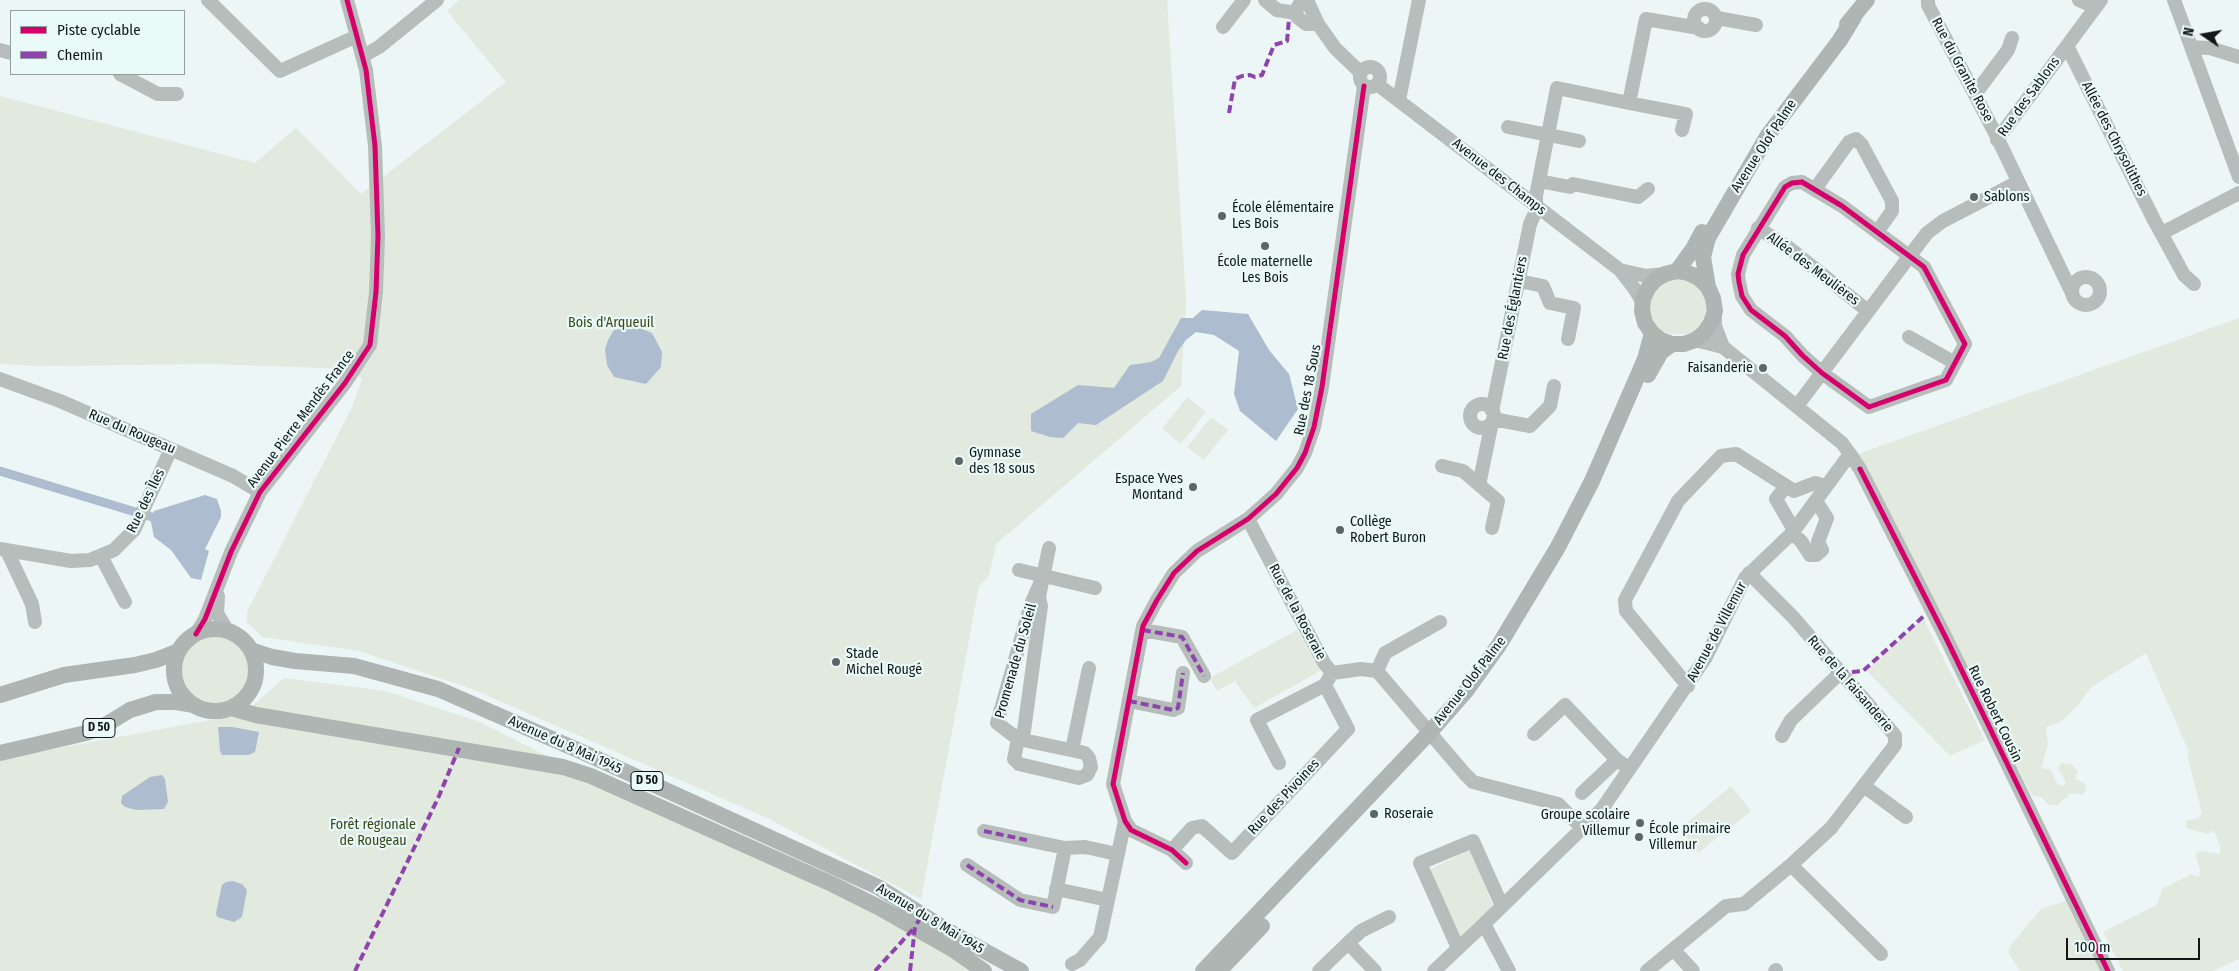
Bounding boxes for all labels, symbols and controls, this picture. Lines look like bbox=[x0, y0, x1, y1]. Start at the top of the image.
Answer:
legend bbox=[10, 10, 185, 75]
north arrow bbox=[2179, 10, 2229, 60]
street label: Rue du Granite Rose bbox=[1927, 15, 1997, 125]
text: Piste cyclable bbox=[57, 21, 141, 39]
text: N bbox=[2180, 26, 2198, 38]
text: Chemin bbox=[57, 46, 103, 64]
street label: Rue des Sablons bbox=[1994, 54, 2064, 140]
street label: Allée des Chrysolithes bbox=[2078, 79, 2150, 199]
street label: Avenue Olof Palme bbox=[1728, 96, 1800, 196]
street label: Avenue des Champs bbox=[1449, 135, 1549, 219]
place label: Sablons bbox=[1984, 189, 2030, 205]
marker: Sablons bbox=[1968, 191, 1980, 203]
place label: École élémentaire Les Bois bbox=[1232, 200, 1334, 232]
marker: École élémentaire Les Bois bbox=[1216, 210, 1228, 222]
street label: Allée des Meulières bbox=[1764, 229, 1862, 309]
marker: École maternelle Les Bois bbox=[1259, 240, 1271, 252]
place label: École maternelle Les Bois bbox=[1217, 254, 1313, 286]
street label: Rue des Églantiers bbox=[1495, 255, 1531, 361]
park label: Bois d'Arqueuil bbox=[568, 315, 654, 331]
street label: Rue des 18 Sous bbox=[1291, 343, 1325, 437]
street label: Avenue Pierre Mendès France bbox=[244, 347, 358, 491]
place label: Faisanderie bbox=[1687, 360, 1753, 376]
marker: Faisanderie bbox=[1757, 362, 1769, 374]
street label: Rue du Rougeau bbox=[86, 406, 178, 458]
place label: Gymnase des 18 sous bbox=[969, 445, 1035, 478]
marker: Gymnase des 18 sous bbox=[953, 455, 965, 467]
street label: Rue des Îles bbox=[123, 466, 169, 536]
place label: Espace Yves Montand bbox=[1115, 471, 1183, 504]
marker: Espace Yves Montand bbox=[1187, 481, 1199, 493]
place label: Collège Robert Buron bbox=[1350, 514, 1426, 546]
marker: Collège Robert Buron bbox=[1334, 524, 1346, 536]
street label: Rue de la Roseraie bbox=[1265, 561, 1329, 663]
street label: Avenue de Villemur bbox=[1684, 579, 1750, 685]
street label: Promenade du Soleil bbox=[992, 602, 1040, 720]
street label: Rue de la Faisanderie bbox=[1804, 632, 1896, 736]
street label: Avenue Olof Palme bbox=[1430, 634, 1510, 728]
place label: Stade Michel Rougé bbox=[846, 646, 922, 679]
marker: Stade Michel Rougé bbox=[830, 656, 842, 668]
street label: Rue Robert Cousin bbox=[1964, 663, 2026, 765]
street label: Avenue du 8 Mai 1945 bbox=[506, 712, 624, 778]
road number: D 50 bbox=[83, 718, 115, 738]
street label: Rue des Pivoines bbox=[1245, 756, 1323, 838]
road number: D 50 bbox=[631, 771, 663, 790]
place label: Roseraie bbox=[1384, 806, 1433, 822]
place label: Groupe scolaire Villemur bbox=[1541, 807, 1630, 840]
marker: Roseraie bbox=[1368, 808, 1380, 820]
park label: Forêt régionale de Rougeau bbox=[330, 817, 416, 850]
marker: Groupe scolaire Villemur bbox=[1634, 817, 1646, 829]
place label: École primaire Villemur bbox=[1649, 821, 1731, 854]
marker: École primaire Villemur bbox=[1633, 831, 1645, 843]
street label: Avenue du 8 Mai 1945 bbox=[873, 880, 987, 958]
scale bar bbox=[2069, 928, 2203, 960]
text: 100 m bbox=[2074, 938, 2111, 956]

